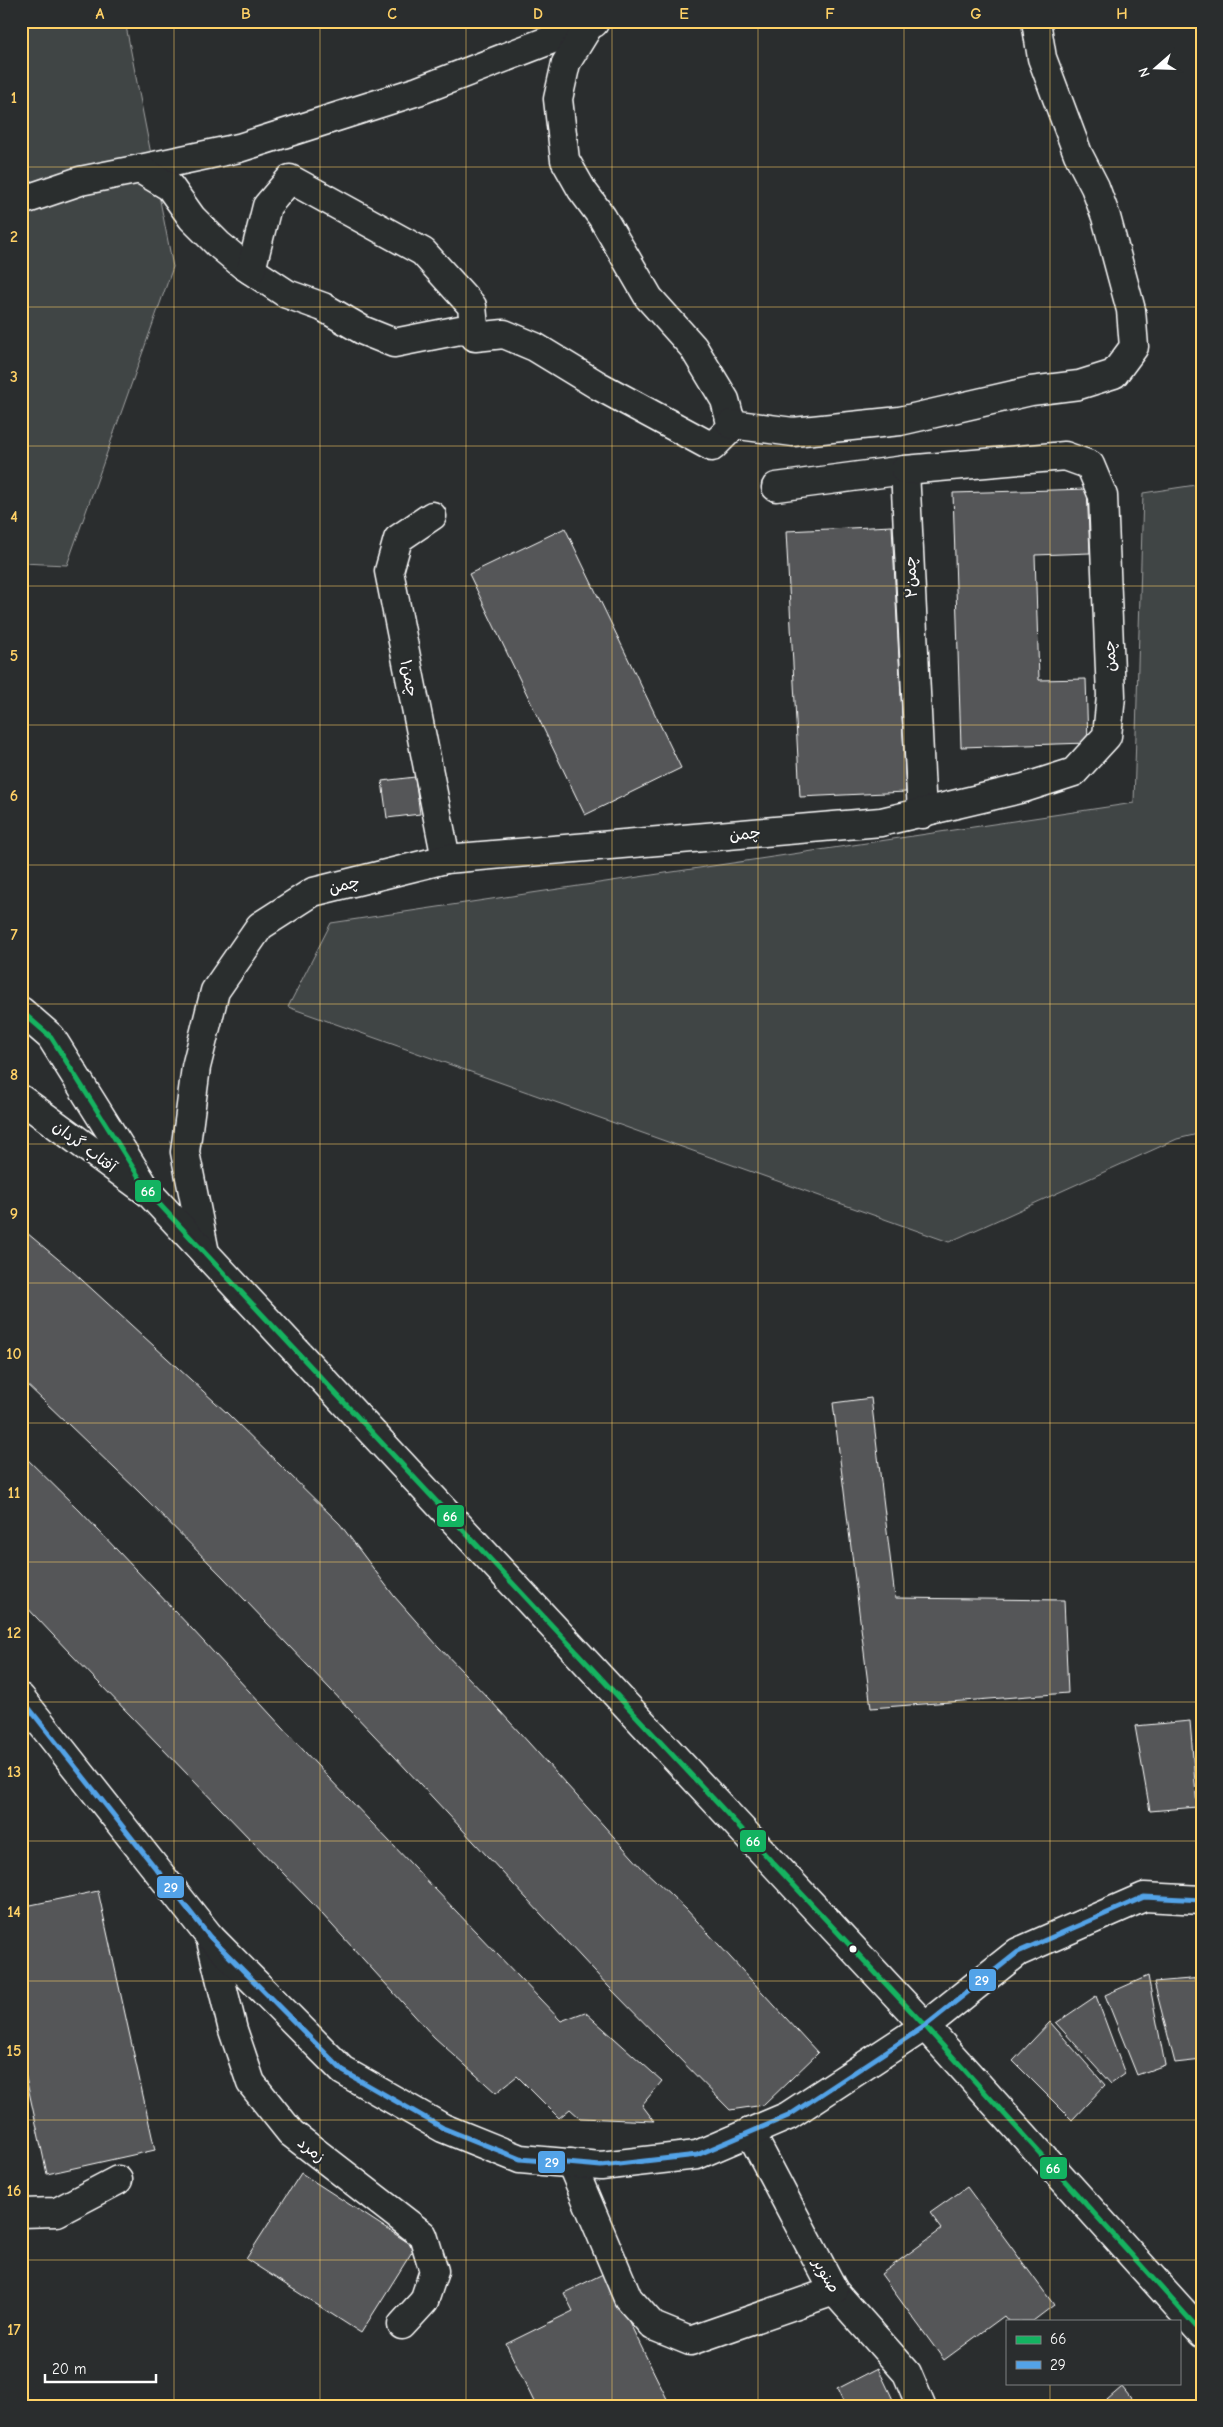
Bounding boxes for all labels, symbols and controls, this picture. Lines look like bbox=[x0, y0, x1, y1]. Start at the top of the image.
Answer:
text: A bbox=[96, 5, 105, 23]
text: B bbox=[241, 5, 251, 23]
text: C bbox=[387, 5, 397, 23]
text: D bbox=[533, 5, 543, 23]
text: E bbox=[679, 5, 689, 23]
text: F bbox=[825, 5, 835, 23]
text: G bbox=[970, 5, 982, 23]
text: H bbox=[1116, 5, 1128, 23]
north arrow bbox=[1130, 42, 1180, 92]
text: N bbox=[1135, 65, 1154, 79]
text: 1 bbox=[11, 89, 17, 107]
text: 2 bbox=[10, 228, 18, 246]
text: 3 bbox=[10, 368, 18, 386]
text: 4 bbox=[10, 508, 18, 526]
street label: چمن۲ bbox=[901, 555, 922, 599]
street label: چمن bbox=[1100, 640, 1121, 672]
text: 5 bbox=[10, 647, 18, 665]
street label: چمن۱ bbox=[396, 658, 421, 698]
text: 6 bbox=[10, 787, 18, 805]
street label: چمن bbox=[729, 824, 762, 845]
street label: چمن bbox=[327, 872, 362, 898]
text: 7 bbox=[10, 926, 18, 944]
text: 8 bbox=[10, 1066, 18, 1084]
street label: آفتاب گردان bbox=[49, 1116, 121, 1177]
line badge: 66 bbox=[134, 1179, 162, 1203]
text: 66 bbox=[141, 1183, 155, 1200]
text: 9 bbox=[10, 1205, 18, 1223]
text: 10 bbox=[6, 1345, 22, 1363]
text: 11 bbox=[8, 1484, 20, 1502]
line badge: 66 bbox=[436, 1504, 465, 1528]
text: 66 bbox=[443, 1508, 457, 1525]
text: 12 bbox=[7, 1624, 21, 1642]
text: 13 bbox=[7, 1763, 21, 1781]
line badge: 66 bbox=[739, 1829, 767, 1853]
text: 66 bbox=[746, 1833, 760, 1850]
line badge: 29 bbox=[156, 1875, 185, 1899]
text: 29 bbox=[164, 1879, 178, 1896]
text: 14 bbox=[7, 1903, 21, 1921]
unlabelled marker bbox=[848, 1944, 858, 1954]
line badge: 29 bbox=[968, 1968, 997, 1992]
text: 29 bbox=[975, 1972, 989, 1989]
text: 15 bbox=[7, 2042, 21, 2060]
street label: زمرد bbox=[294, 2133, 329, 2166]
line badge: 29 bbox=[537, 2150, 566, 2174]
text: 29 bbox=[545, 2154, 559, 2171]
line badge: 66 bbox=[1039, 2156, 1068, 2180]
text: 66 bbox=[1046, 2160, 1060, 2177]
text: 16 bbox=[7, 2182, 21, 2200]
street label: صنوبر bbox=[807, 2253, 843, 2297]
legend bbox=[1006, 2320, 1180, 2384]
text: 17 bbox=[7, 2321, 22, 2339]
text: 66 bbox=[1050, 2330, 1066, 2348]
scale bar bbox=[45, 2352, 156, 2384]
text: 29 bbox=[1050, 2356, 1066, 2374]
text: 20 m bbox=[52, 2360, 86, 2378]

